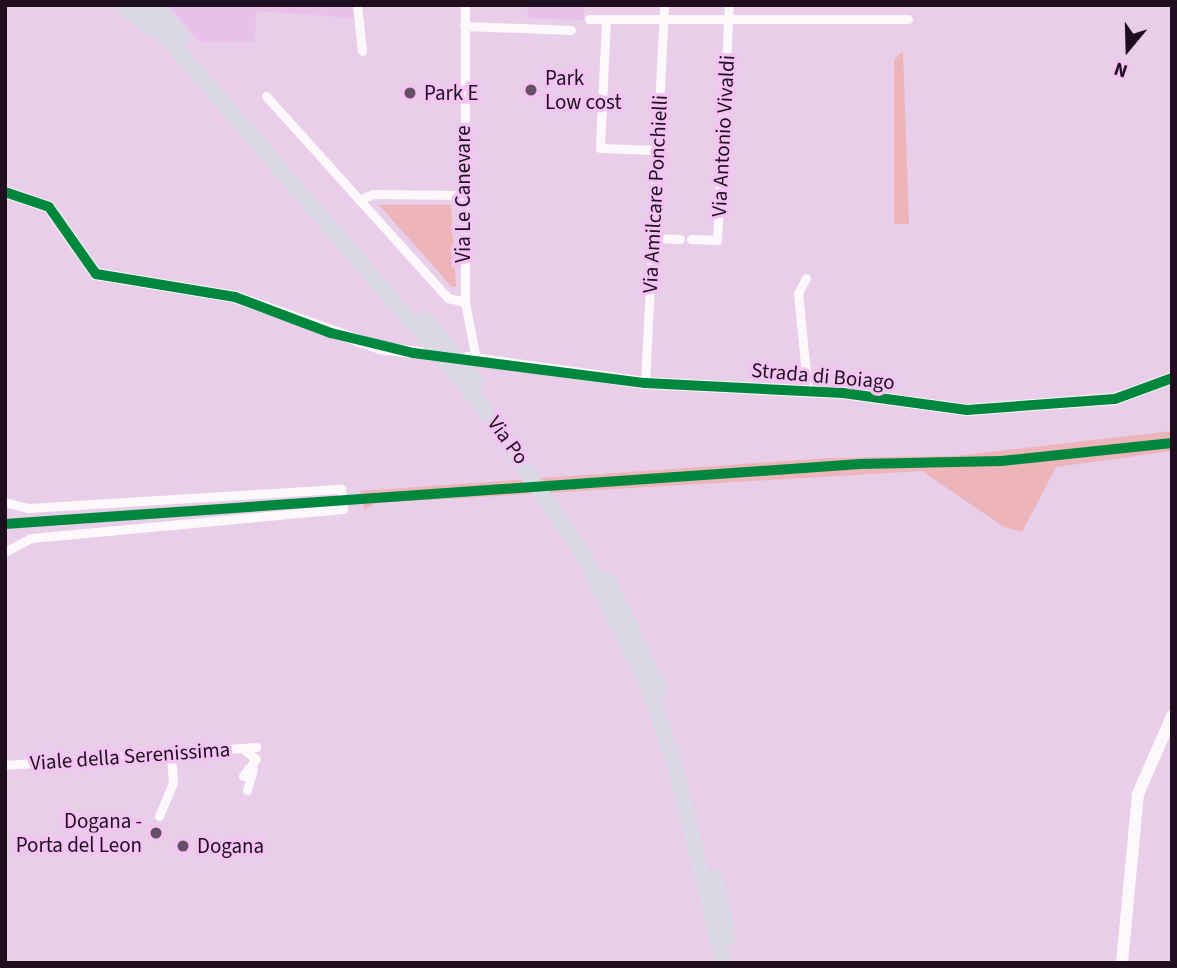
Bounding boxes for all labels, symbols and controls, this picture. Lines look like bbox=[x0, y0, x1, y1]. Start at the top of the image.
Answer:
north arrow bbox=[1093, 14, 1163, 84]
street label: Via Antonio Vivaldi bbox=[706, 54, 740, 218]
text: N bbox=[1111, 55, 1131, 84]
place label: Park Low cost bbox=[545, 65, 622, 115]
place label: Park E bbox=[424, 80, 479, 106]
marker: Park Low cost bbox=[523, 82, 539, 98]
marker: Park E bbox=[402, 85, 418, 101]
street label: Via Amilcare Ponchielli bbox=[637, 94, 673, 294]
street label: Via Le Canevare bbox=[450, 125, 476, 263]
street label: Strada di Boiago bbox=[750, 357, 896, 395]
street label: Via Po bbox=[482, 411, 534, 469]
street label: Viale della Serenissima bbox=[29, 736, 231, 776]
place label: Dogana - Porta del Leon bbox=[16, 808, 142, 858]
marker: Dogana - Porta del Leon bbox=[148, 825, 164, 841]
place label: Dogana bbox=[197, 833, 264, 859]
marker: Dogana bbox=[175, 838, 191, 854]

